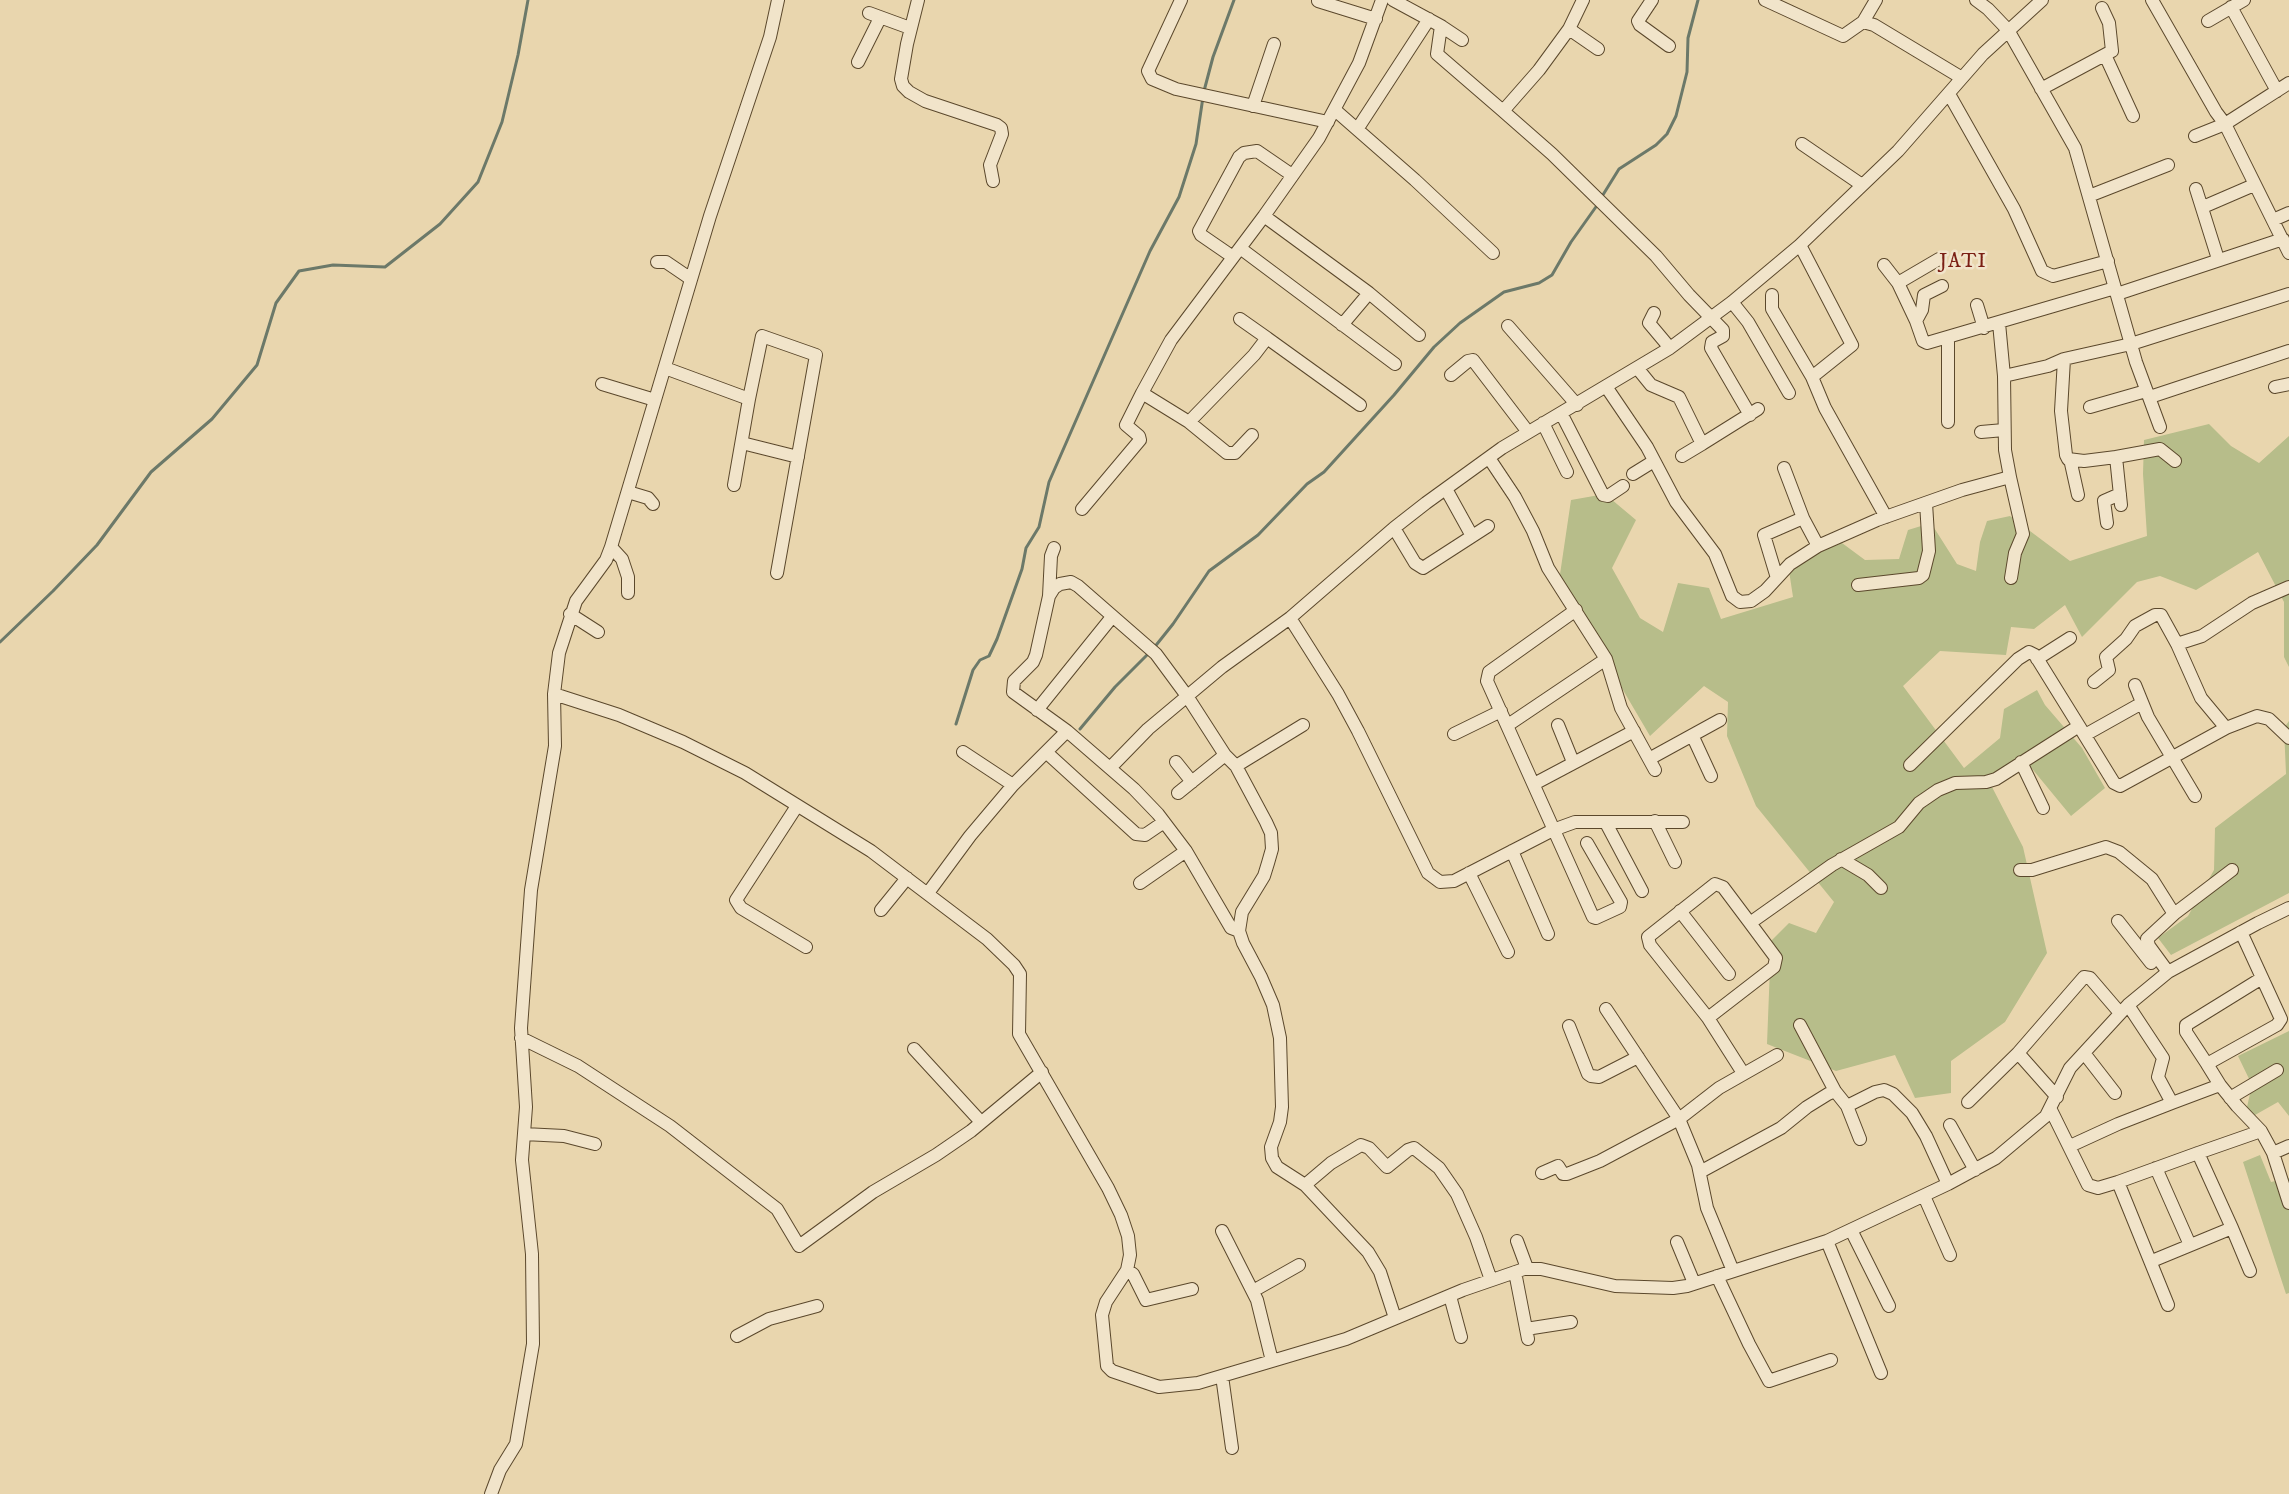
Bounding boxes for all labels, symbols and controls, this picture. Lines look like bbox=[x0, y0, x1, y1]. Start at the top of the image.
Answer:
district label: JATI bbox=[1939, 251, 1987, 275]

